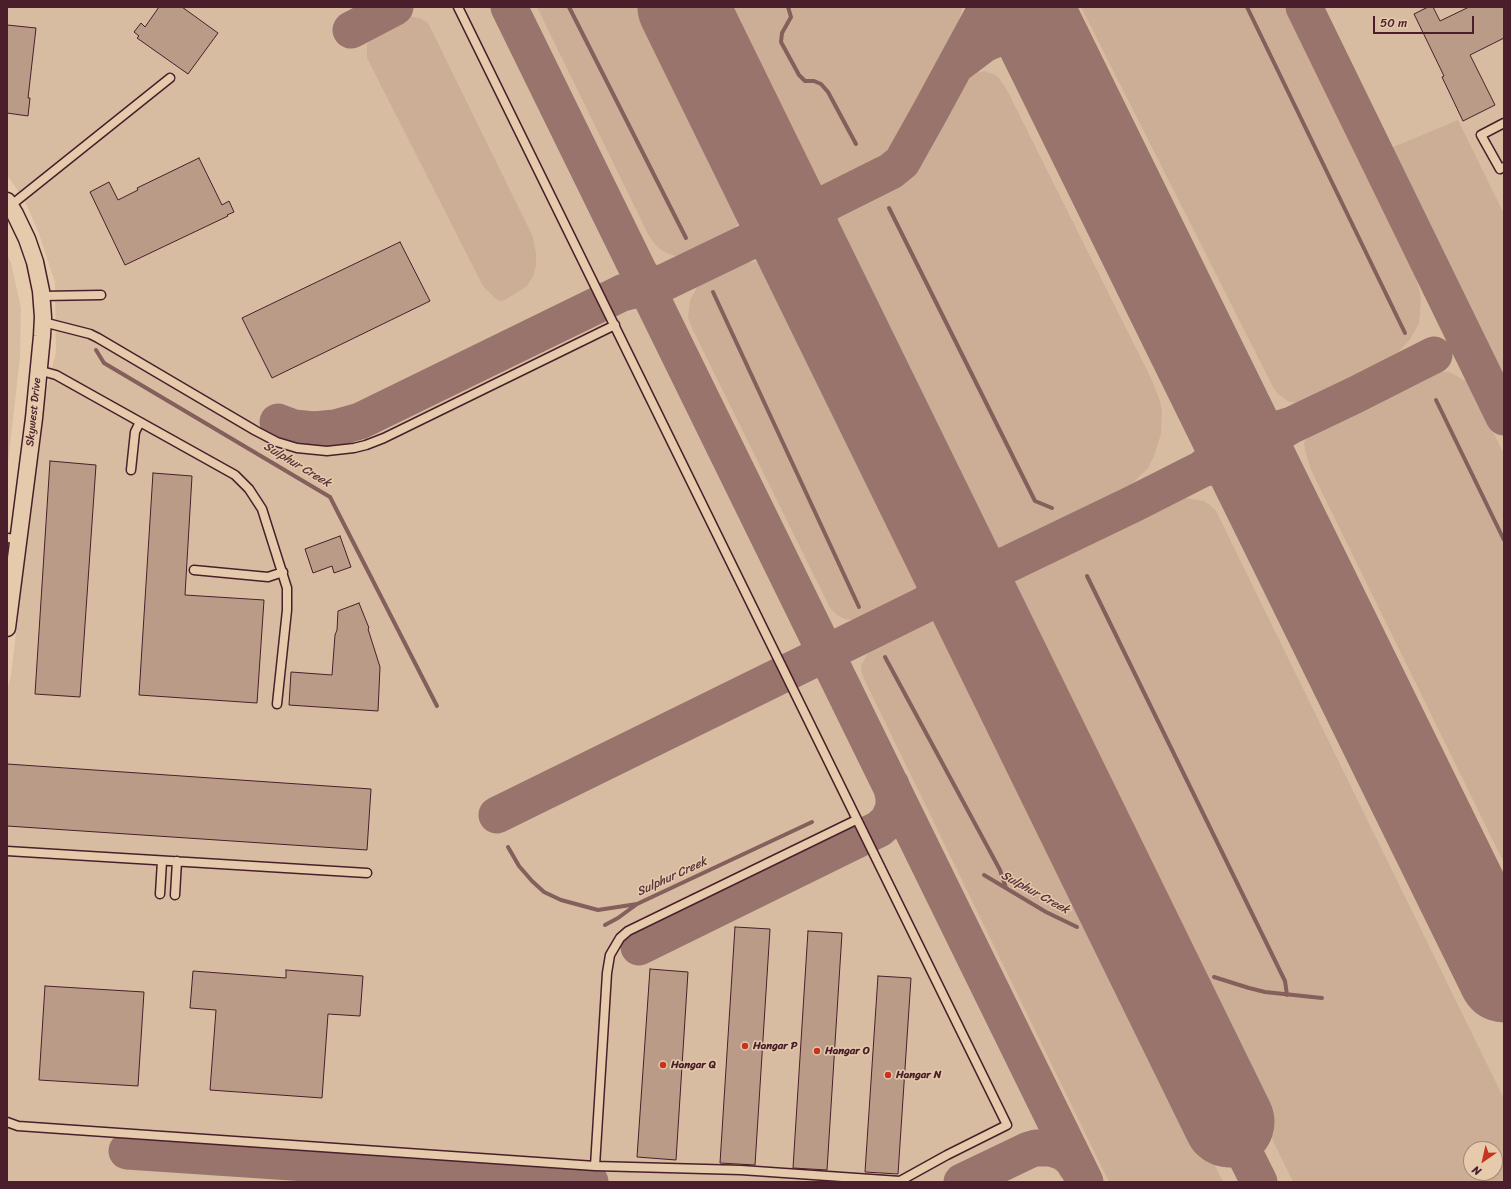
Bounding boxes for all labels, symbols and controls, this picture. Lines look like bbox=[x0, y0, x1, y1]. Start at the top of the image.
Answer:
scale bar bbox=[1375, 8, 1476, 34]
text: 50 m bbox=[1380, 12, 1407, 34]
street label: Skywest Drive bbox=[24, 377, 44, 447]
water label: Sulphur Creek bbox=[261, 439, 333, 491]
water label: Sulphur Creek bbox=[635, 854, 709, 900]
water label: Sulphur Creek bbox=[998, 868, 1072, 918]
place label: Hangar P bbox=[753, 1039, 797, 1053]
marker: Hangar P bbox=[740, 1041, 750, 1051]
place label: Hangar O bbox=[825, 1044, 870, 1058]
marker: Hangar O bbox=[812, 1046, 822, 1056]
place label: Hangar Q bbox=[671, 1058, 716, 1072]
marker: Hangar Q bbox=[658, 1060, 668, 1070]
place label: Hangar N bbox=[896, 1068, 941, 1082]
marker: Hangar N bbox=[883, 1070, 893, 1080]
north arrow bbox=[1463, 1141, 1503, 1181]
text: N bbox=[1468, 1161, 1485, 1181]

